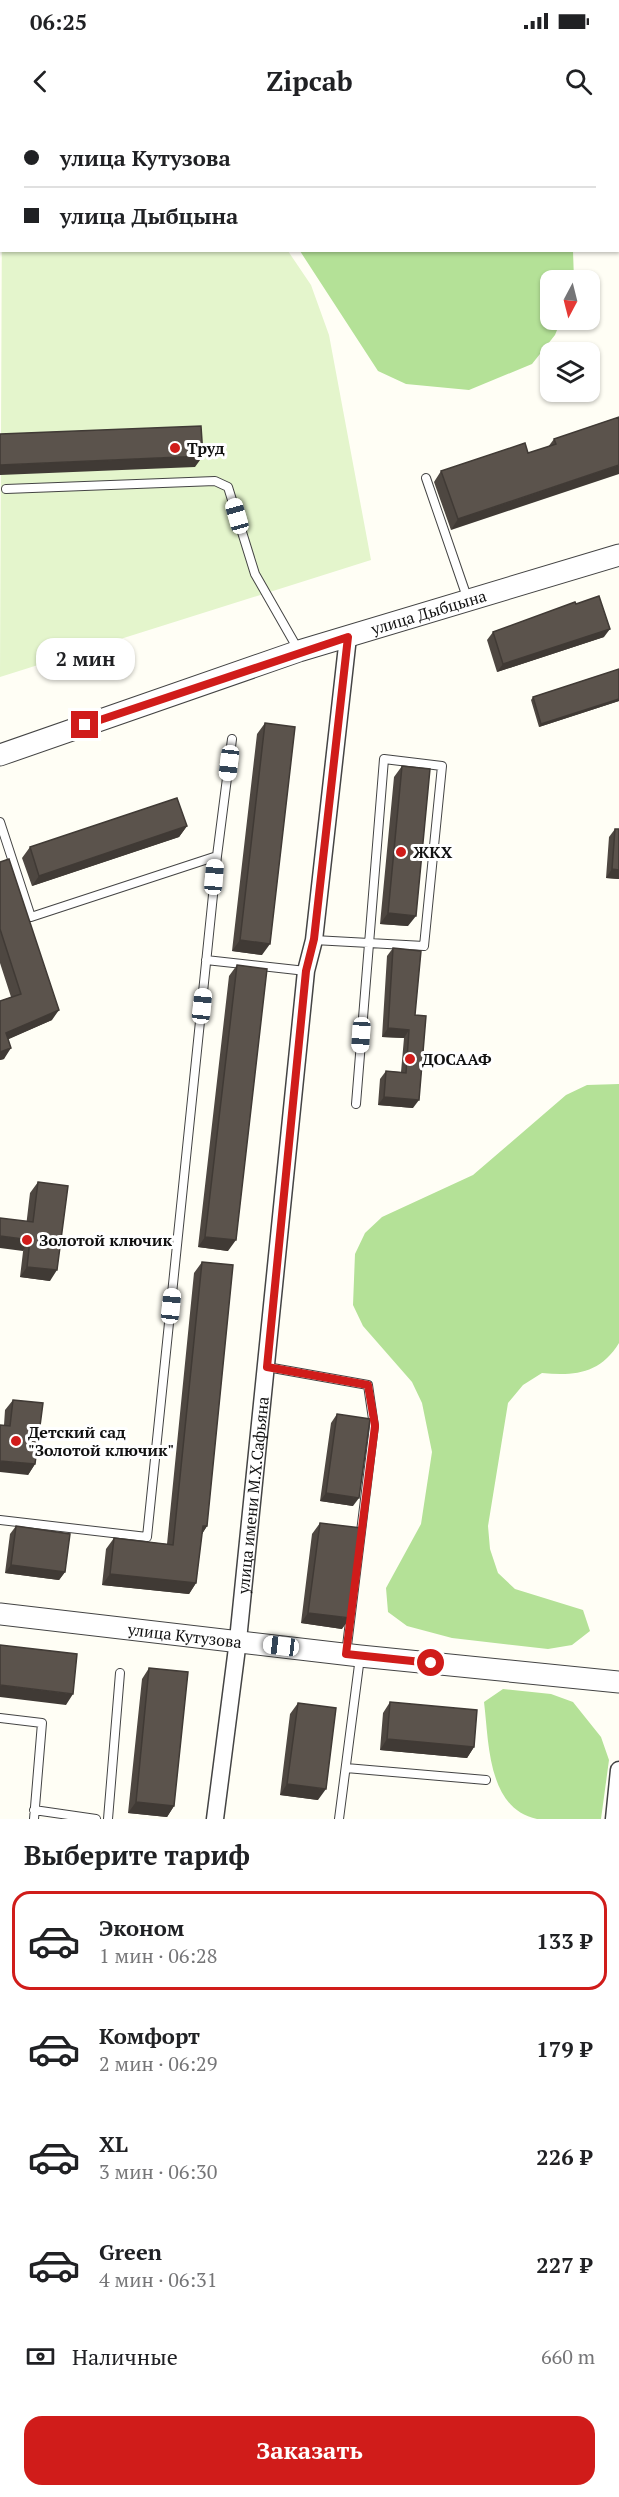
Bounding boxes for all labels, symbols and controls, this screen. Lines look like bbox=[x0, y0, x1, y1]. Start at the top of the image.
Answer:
text: 06:25 bbox=[30, 7, 87, 36]
text: Zipcab bbox=[266, 63, 353, 99]
icon: back bbox=[24, 65, 57, 98]
icon: search bbox=[562, 65, 595, 98]
text: улица Кутузова bbox=[60, 143, 231, 172]
text: улица Дыбцына bbox=[60, 201, 238, 230]
north arrow bbox=[540, 270, 600, 330]
map controls bbox=[540, 270, 600, 402]
button: layers bbox=[540, 342, 600, 402]
place label: Труд bbox=[187, 437, 225, 459]
marker: Труд bbox=[168, 441, 182, 455]
car bbox=[223, 496, 251, 536]
street label: улица Дыбцына bbox=[368, 584, 489, 640]
callout: 2 мин bbox=[36, 638, 134, 680]
text: 2 мин bbox=[56, 645, 115, 672]
route end bbox=[71, 711, 98, 738]
car bbox=[218, 744, 240, 782]
place label: ЖКХ bbox=[413, 841, 453, 863]
marker: ЖКХ bbox=[394, 845, 408, 859]
car bbox=[203, 858, 225, 896]
car bbox=[191, 987, 213, 1025]
car bbox=[351, 1016, 371, 1054]
place label: ДОСААФ bbox=[422, 1048, 492, 1070]
marker: ДОСААФ bbox=[403, 1052, 417, 1066]
place label: Золотой ключик bbox=[39, 1229, 172, 1251]
marker: Золотой ключик bbox=[20, 1233, 34, 1247]
car bbox=[160, 1287, 182, 1325]
street label: улица имени М.Х.Сафьяна bbox=[232, 1395, 274, 1596]
place label: Детский сад "Золотой ключик" bbox=[28, 1421, 174, 1461]
marker: Детский сад "Золотой ключик" bbox=[9, 1434, 23, 1448]
street label: улица Кутузова bbox=[126, 1618, 243, 1653]
car bbox=[262, 1635, 300, 1657]
route start bbox=[417, 1649, 444, 1676]
text: Выберите тариф bbox=[24, 1837, 250, 1873]
text: Эконом bbox=[99, 1913, 184, 1942]
icon: car bbox=[27, 1914, 81, 1968]
text: 133 ₽ bbox=[536, 1926, 592, 1955]
text: 1 мин · 06:28 bbox=[99, 1942, 217, 1969]
text: Комфорт bbox=[99, 2021, 200, 2050]
icon: car bbox=[27, 2022, 81, 2076]
text: 179 ₽ bbox=[536, 2034, 592, 2063]
text: 2 мин · 06:29 bbox=[99, 2050, 217, 2077]
text: XL bbox=[99, 2129, 128, 2158]
icon: car bbox=[27, 2130, 81, 2184]
text: 226 ₽ bbox=[536, 2142, 592, 2171]
text: 3 мин · 06:30 bbox=[99, 2158, 217, 2185]
text: Green bbox=[99, 2237, 162, 2266]
icon: car bbox=[27, 2238, 81, 2292]
text: 227 ₽ bbox=[536, 2250, 592, 2279]
text: 4 мин · 06:31 bbox=[99, 2266, 217, 2293]
icon: cash bbox=[24, 2340, 57, 2373]
text: Наличные bbox=[72, 2342, 178, 2371]
text: 660 m bbox=[541, 2343, 595, 2370]
button: Заказать bbox=[24, 2416, 595, 2485]

